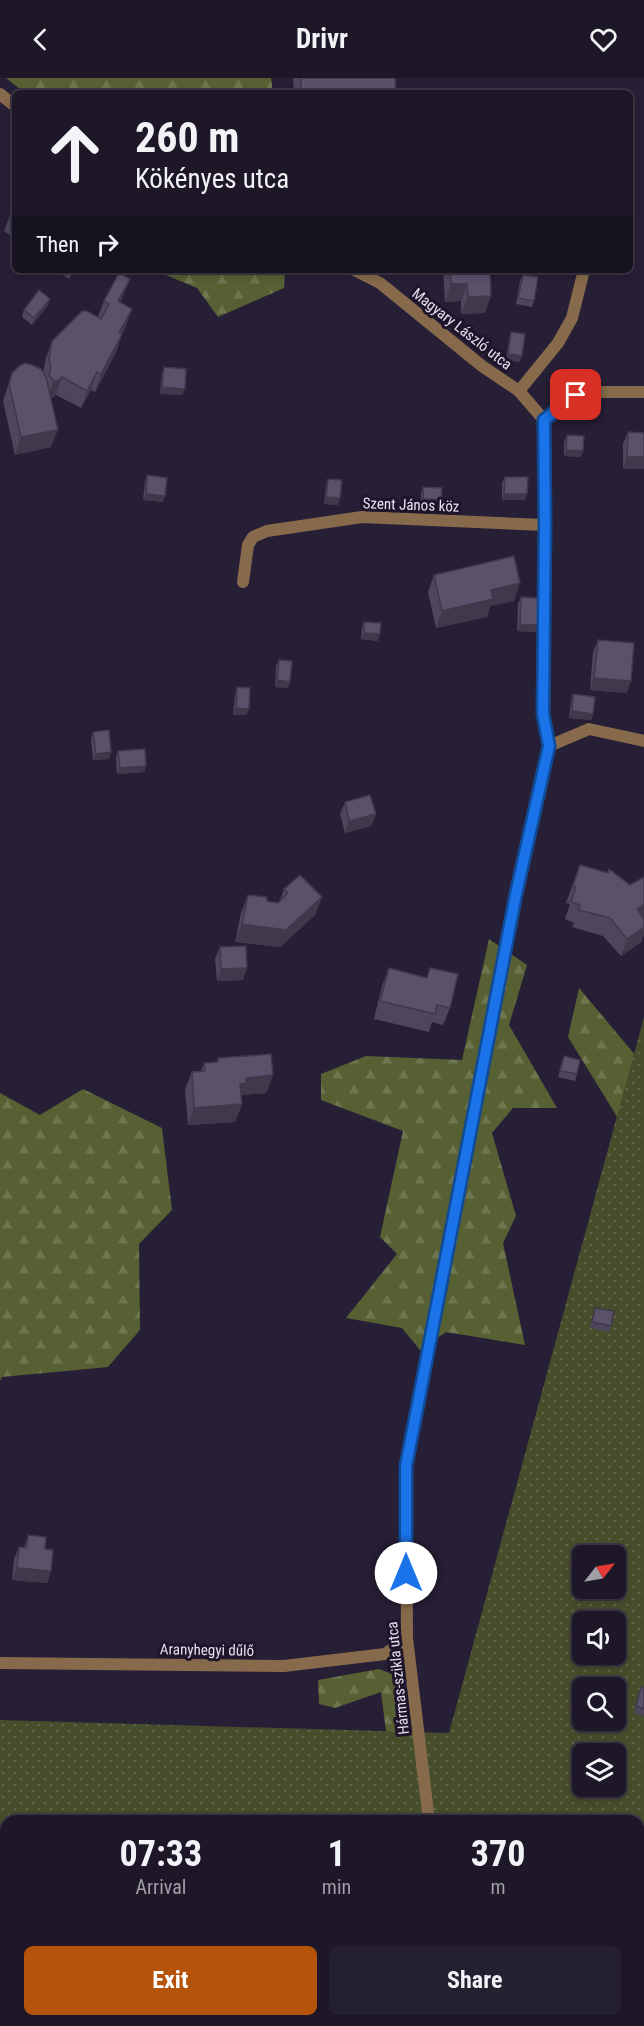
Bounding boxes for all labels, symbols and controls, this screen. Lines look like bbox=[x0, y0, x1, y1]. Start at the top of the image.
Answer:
icon: back bbox=[24, 23, 57, 56]
text: Drivr bbox=[296, 23, 348, 55]
icon: heart bbox=[587, 23, 620, 56]
text: 260 m bbox=[135, 113, 240, 162]
icon: ahead bbox=[36, 114, 114, 192]
text: Kökényes utca bbox=[135, 163, 289, 195]
icon: right bbox=[91, 228, 124, 261]
text: Then bbox=[36, 232, 79, 257]
street label: Magyary László utca bbox=[409, 284, 515, 374]
pin bbox=[550, 369, 601, 420]
icon: arrive bbox=[559, 378, 592, 411]
street label: Szent János köz bbox=[362, 494, 460, 516]
position arrow bbox=[374, 1541, 438, 1605]
north arrow bbox=[572, 1545, 626, 1599]
map controls bbox=[572, 1545, 626, 1797]
button: sound bbox=[572, 1611, 626, 1665]
street label: Hármas-szikla utca bbox=[383, 1621, 413, 1735]
street label: Aranyhegyi dűlő bbox=[160, 1640, 254, 1660]
button: search bbox=[572, 1677, 626, 1731]
button: layers bbox=[572, 1743, 626, 1797]
text: 07:33 bbox=[120, 1833, 202, 1875]
text: 1 bbox=[327, 1833, 346, 1875]
text: 370 bbox=[471, 1833, 525, 1875]
text: Arrival bbox=[135, 1875, 186, 1899]
text: min bbox=[322, 1875, 351, 1899]
text: m bbox=[491, 1875, 506, 1899]
button: Exit bbox=[24, 1946, 317, 2015]
button: Share bbox=[329, 1946, 621, 2015]

